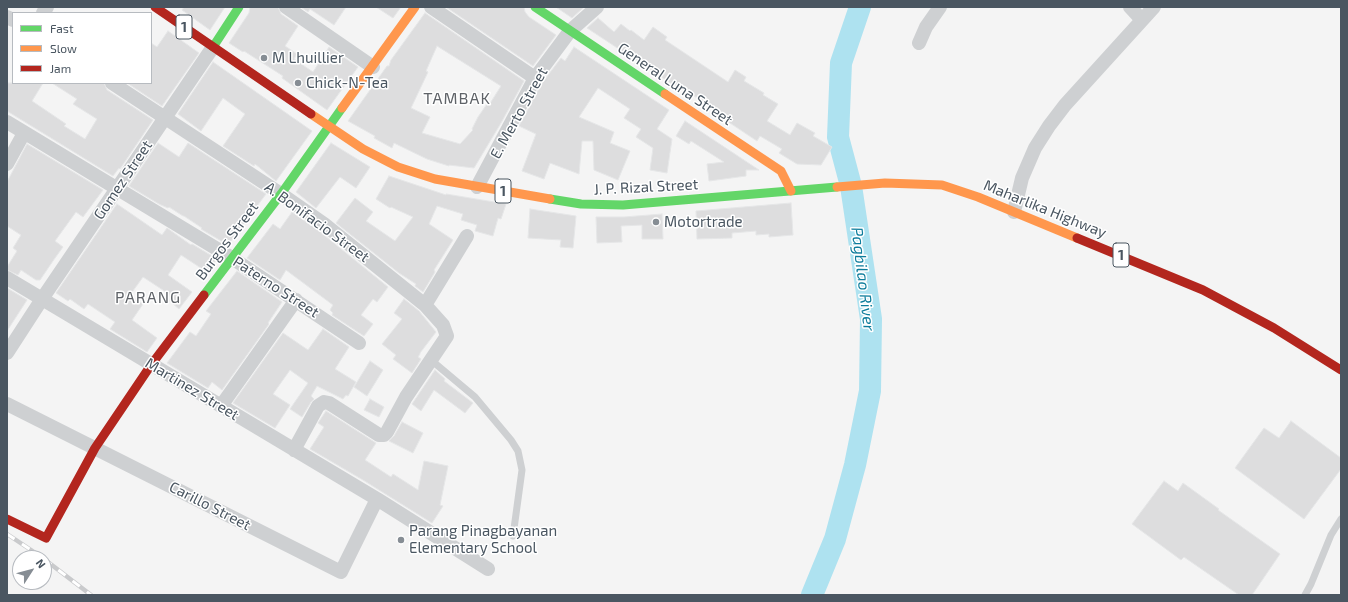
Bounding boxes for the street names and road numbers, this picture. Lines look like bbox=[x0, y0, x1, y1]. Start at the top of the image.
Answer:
road number: 1 bbox=[176, 15, 192, 39]
street label: General Luna Street bbox=[614, 39, 736, 129]
street label: E. Merto Street bbox=[486, 64, 552, 162]
street label: Gomez Street bbox=[90, 137, 156, 223]
street label: J. P. Rizal Street bbox=[593, 175, 699, 199]
street label: Maharlika Highway bbox=[981, 176, 1109, 242]
street label: A. Bonifacio Street bbox=[261, 178, 373, 266]
road number: 1 bbox=[495, 179, 511, 203]
street label: Burgos Street bbox=[192, 198, 262, 284]
road number: 1 bbox=[1113, 243, 1129, 267]
street label: Paterno Street bbox=[230, 252, 322, 322]
street label: Martinez Street bbox=[142, 354, 242, 424]
street label: Carillo Street bbox=[166, 478, 254, 534]

